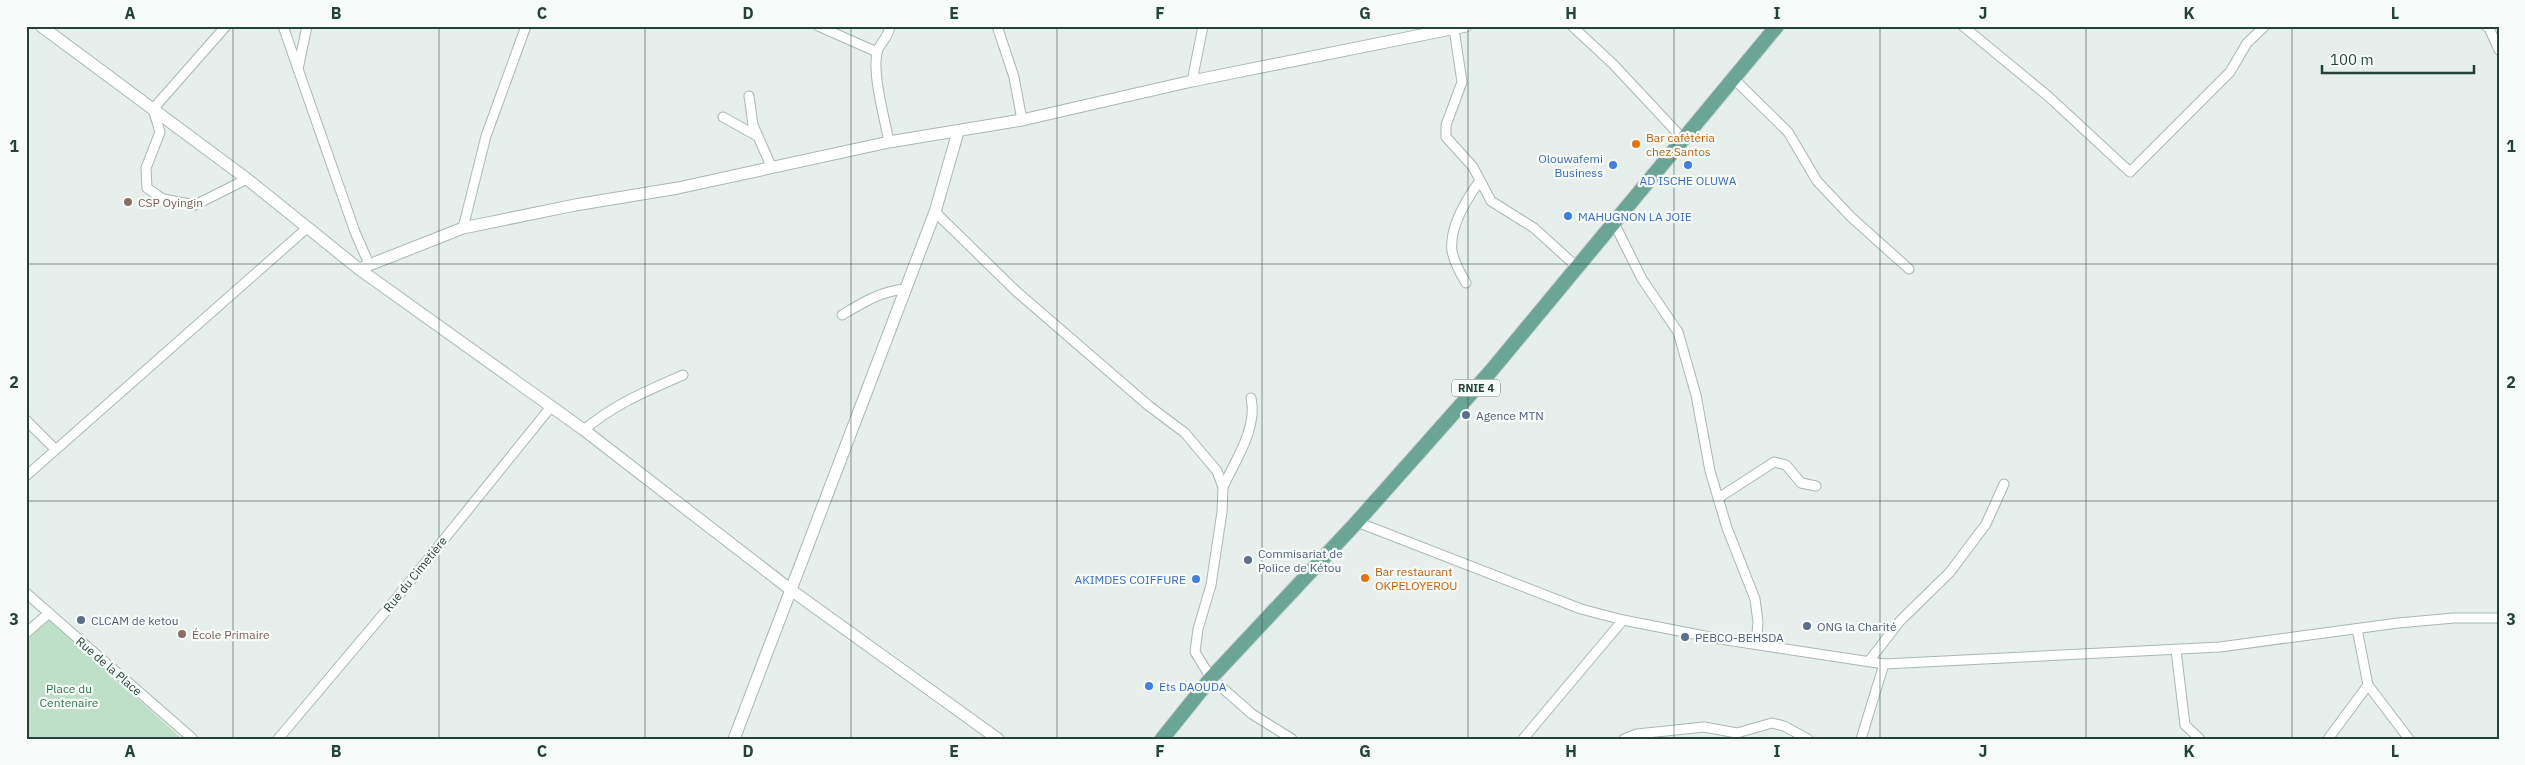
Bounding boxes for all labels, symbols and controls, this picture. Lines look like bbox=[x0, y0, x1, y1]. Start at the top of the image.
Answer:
text: A bbox=[125, 3, 136, 23]
text: B bbox=[331, 3, 342, 23]
text: C bbox=[537, 3, 547, 23]
text: D bbox=[742, 3, 754, 23]
text: E bbox=[949, 3, 959, 23]
text: F bbox=[1155, 3, 1165, 23]
text: G bbox=[1359, 3, 1371, 23]
text: H bbox=[1565, 3, 1577, 23]
text: I bbox=[1774, 3, 1781, 23]
text: J bbox=[1979, 3, 1987, 23]
text: K bbox=[2183, 3, 2195, 23]
text: L bbox=[2391, 3, 2399, 23]
scale bar bbox=[2322, 42, 2475, 74]
text: 100 m bbox=[2330, 50, 2374, 69]
place label: Bar cafétéria chez Santos bbox=[1646, 130, 1716, 159]
text: 1 bbox=[9, 136, 19, 156]
text: 1 bbox=[2506, 136, 2516, 156]
marker: Bar cafétéria chez Santos bbox=[1630, 138, 1642, 150]
place label: Olouwafemi Business bbox=[1538, 151, 1603, 180]
marker: Olouwafemi Business bbox=[1607, 159, 1619, 171]
marker: AD ISCHE OLUWA bbox=[1682, 159, 1694, 171]
place label: AD ISCHE OLUWA bbox=[1640, 173, 1737, 188]
place label: CSP Oyingin bbox=[138, 195, 203, 210]
marker: CSP Oyingin bbox=[122, 196, 134, 208]
place label: MAHUGNON LA JOIE bbox=[1578, 209, 1692, 224]
marker: MAHUGNON LA JOIE bbox=[1562, 210, 1574, 222]
text: 2 bbox=[9, 372, 19, 392]
text: 2 bbox=[2506, 372, 2516, 392]
road number: RNIE 4 bbox=[1452, 379, 1500, 396]
place label: Agence MTN bbox=[1476, 408, 1544, 423]
marker: Agence MTN bbox=[1460, 409, 1472, 421]
street label: Rue du Cimetière bbox=[380, 533, 450, 615]
place label: Commisariat de Police de Kétou bbox=[1258, 546, 1343, 575]
marker: Commisariat de Police de Kétou bbox=[1242, 554, 1254, 566]
place label: Bar restaurant OKPELOYEROU bbox=[1375, 564, 1457, 593]
place label: AKIMDES COIFFURE bbox=[1074, 572, 1186, 587]
marker: Bar restaurant OKPELOYEROU bbox=[1359, 572, 1371, 584]
marker: AKIMDES COIFFURE bbox=[1190, 573, 1202, 585]
text: 3 bbox=[9, 609, 19, 629]
text: 3 bbox=[2506, 609, 2516, 629]
place label: CLCAM de ketou bbox=[91, 613, 179, 628]
marker: CLCAM de ketou bbox=[75, 614, 87, 626]
place label: ONG la Charité bbox=[1817, 619, 1897, 634]
marker: ONG la Charité bbox=[1801, 620, 1813, 632]
place label: École Primaire bbox=[192, 627, 270, 642]
marker: École Primaire bbox=[176, 628, 188, 640]
place label: PEBCO-BEHSDA bbox=[1695, 630, 1784, 645]
marker: PEBCO-BEHSDA bbox=[1679, 631, 1691, 643]
street label: Rue de la Place bbox=[73, 633, 145, 699]
place label: Ets DAOUDA bbox=[1159, 679, 1227, 694]
marker: Ets DAOUDA bbox=[1143, 680, 1155, 692]
park label: Place du Centenaire bbox=[40, 681, 99, 710]
text: A bbox=[125, 741, 136, 761]
text: B bbox=[331, 741, 342, 761]
text: C bbox=[537, 741, 547, 761]
text: D bbox=[742, 741, 754, 761]
text: E bbox=[949, 741, 959, 761]
text: F bbox=[1155, 741, 1165, 761]
text: G bbox=[1359, 741, 1371, 761]
text: H bbox=[1565, 741, 1577, 761]
text: I bbox=[1774, 741, 1781, 761]
text: J bbox=[1979, 741, 1987, 761]
text: K bbox=[2183, 741, 2195, 761]
text: L bbox=[2391, 741, 2399, 761]

